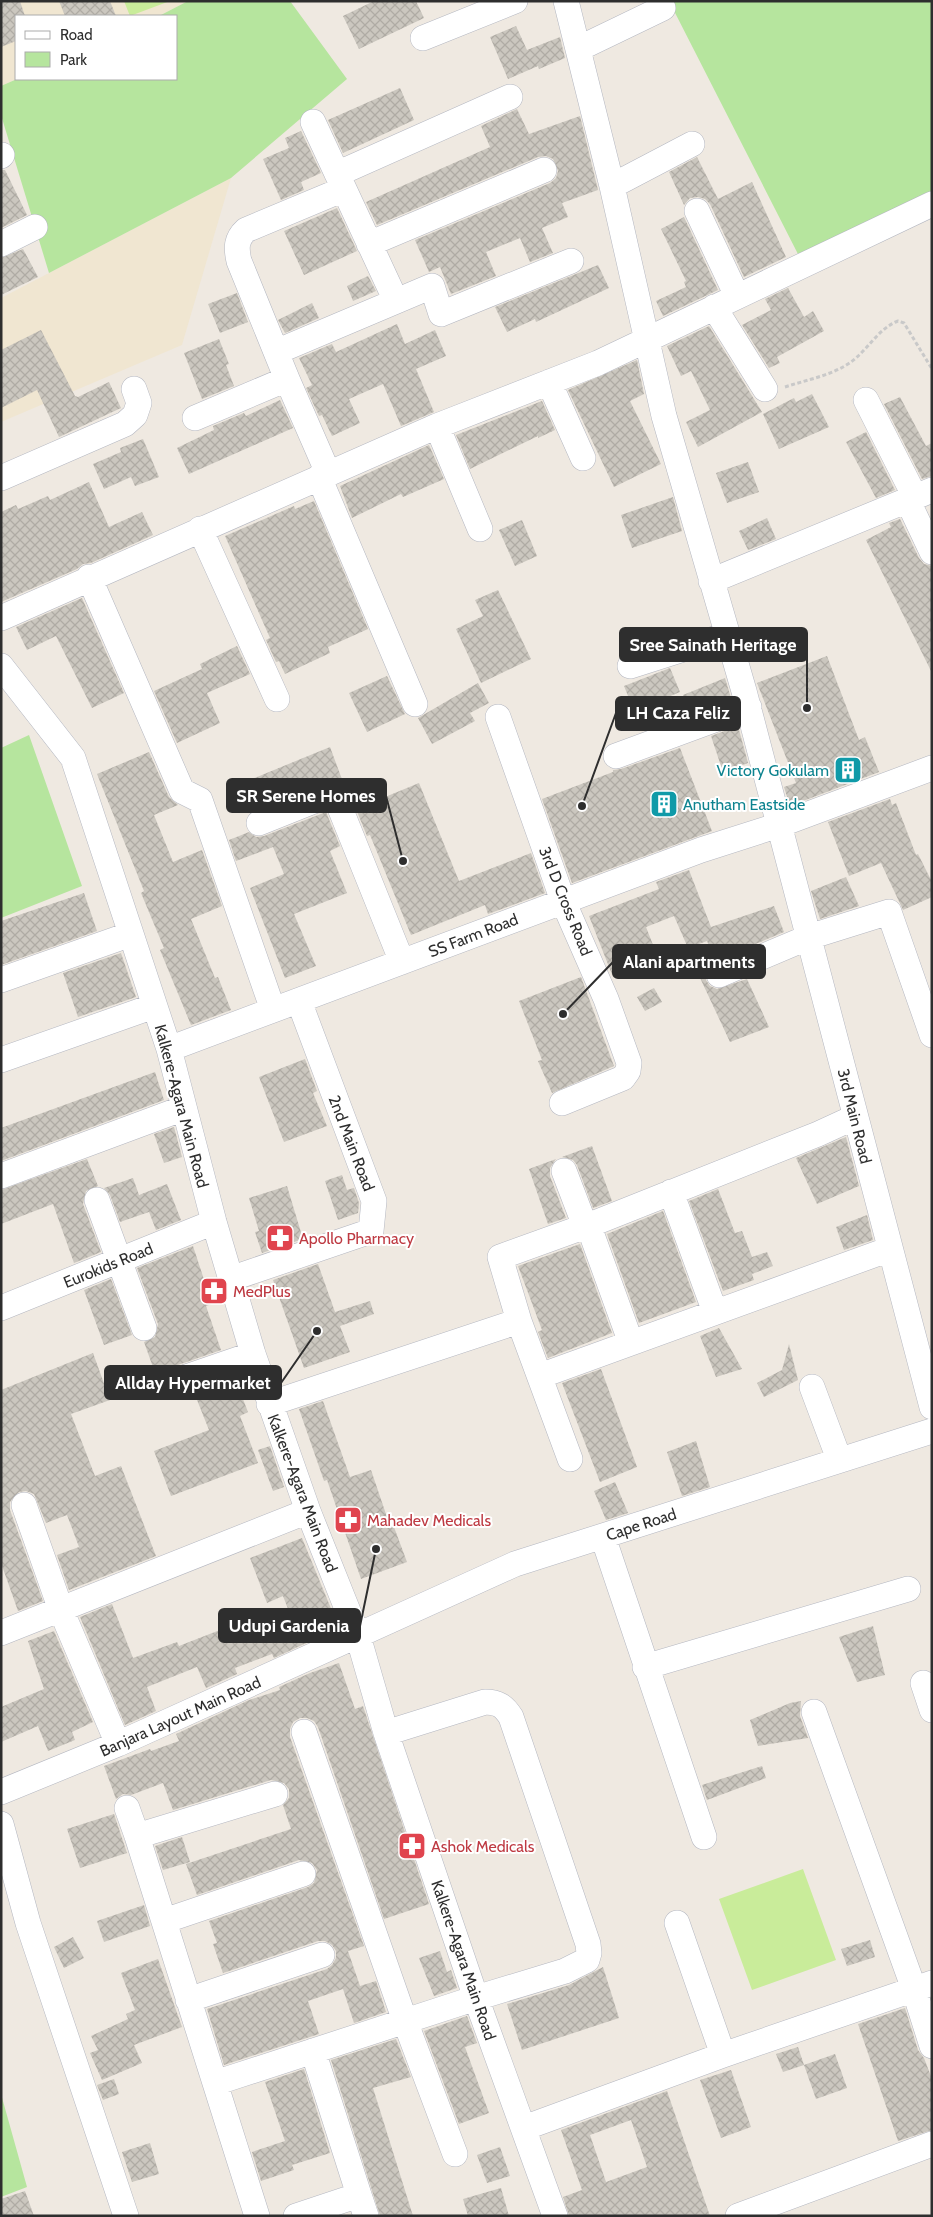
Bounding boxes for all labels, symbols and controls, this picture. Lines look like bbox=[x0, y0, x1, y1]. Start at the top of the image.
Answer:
legend bbox=[15, 15, 178, 80]
text: Road bbox=[60, 26, 93, 44]
text: Park bbox=[60, 51, 87, 69]
callout: Sree Sainath Heritage bbox=[620, 628, 807, 661]
text: Sree Sainath Heritage bbox=[629, 634, 797, 656]
callout: LH Caza Feliz bbox=[616, 697, 740, 730]
text: LH Caza Feliz bbox=[626, 702, 730, 724]
building icon: Victory Gokulam bbox=[833, 755, 863, 785]
place label: Victory Gokulam bbox=[717, 761, 829, 780]
callout: SR Serene Homes bbox=[227, 779, 386, 812]
text: SR Serene Homes bbox=[236, 785, 376, 807]
building icon: Anutham Eastside bbox=[649, 789, 679, 819]
place label: Anutham Eastside bbox=[683, 795, 805, 814]
street label: 3rd D Cross Road bbox=[535, 844, 596, 959]
street label: SS Farm Road bbox=[426, 910, 521, 961]
callout: Alani apartments bbox=[613, 945, 765, 978]
text: Alani apartments bbox=[623, 951, 755, 973]
street label: Kalkere-Agara Main Road bbox=[151, 1022, 212, 1190]
street label: 3rd Main Road bbox=[834, 1067, 875, 1166]
street label: 2nd Main Road bbox=[325, 1093, 379, 1194]
pharmacy icon: Apollo Pharmacy bbox=[265, 1223, 295, 1253]
place label: Apollo Pharmacy bbox=[299, 1229, 414, 1248]
street label: Eurokids Road bbox=[61, 1239, 156, 1292]
pharmacy icon: MedPlus bbox=[199, 1276, 229, 1306]
place label: MedPlus bbox=[233, 1282, 291, 1301]
callout: Allday Hypermarket bbox=[105, 1366, 281, 1399]
text: Allday Hypermarket bbox=[115, 1372, 271, 1394]
street label: Kalkere-Agara Main Road bbox=[264, 1411, 342, 1575]
street label: Cape Road bbox=[604, 1504, 679, 1545]
pharmacy icon: Mahadev Medicals bbox=[333, 1505, 363, 1535]
place label: Mahadev Medicals bbox=[367, 1511, 491, 1530]
callout: Udupi Gardenia bbox=[219, 1609, 360, 1642]
text: Udupi Gardenia bbox=[228, 1615, 350, 1637]
street label: Banjara Layout Main Road bbox=[97, 1672, 264, 1761]
pharmacy icon: Ashok Medicals bbox=[397, 1831, 427, 1861]
place label: Ashok Medicals bbox=[431, 1837, 535, 1856]
street label: Kalkere-Agara Main Road bbox=[427, 1878, 500, 2043]

